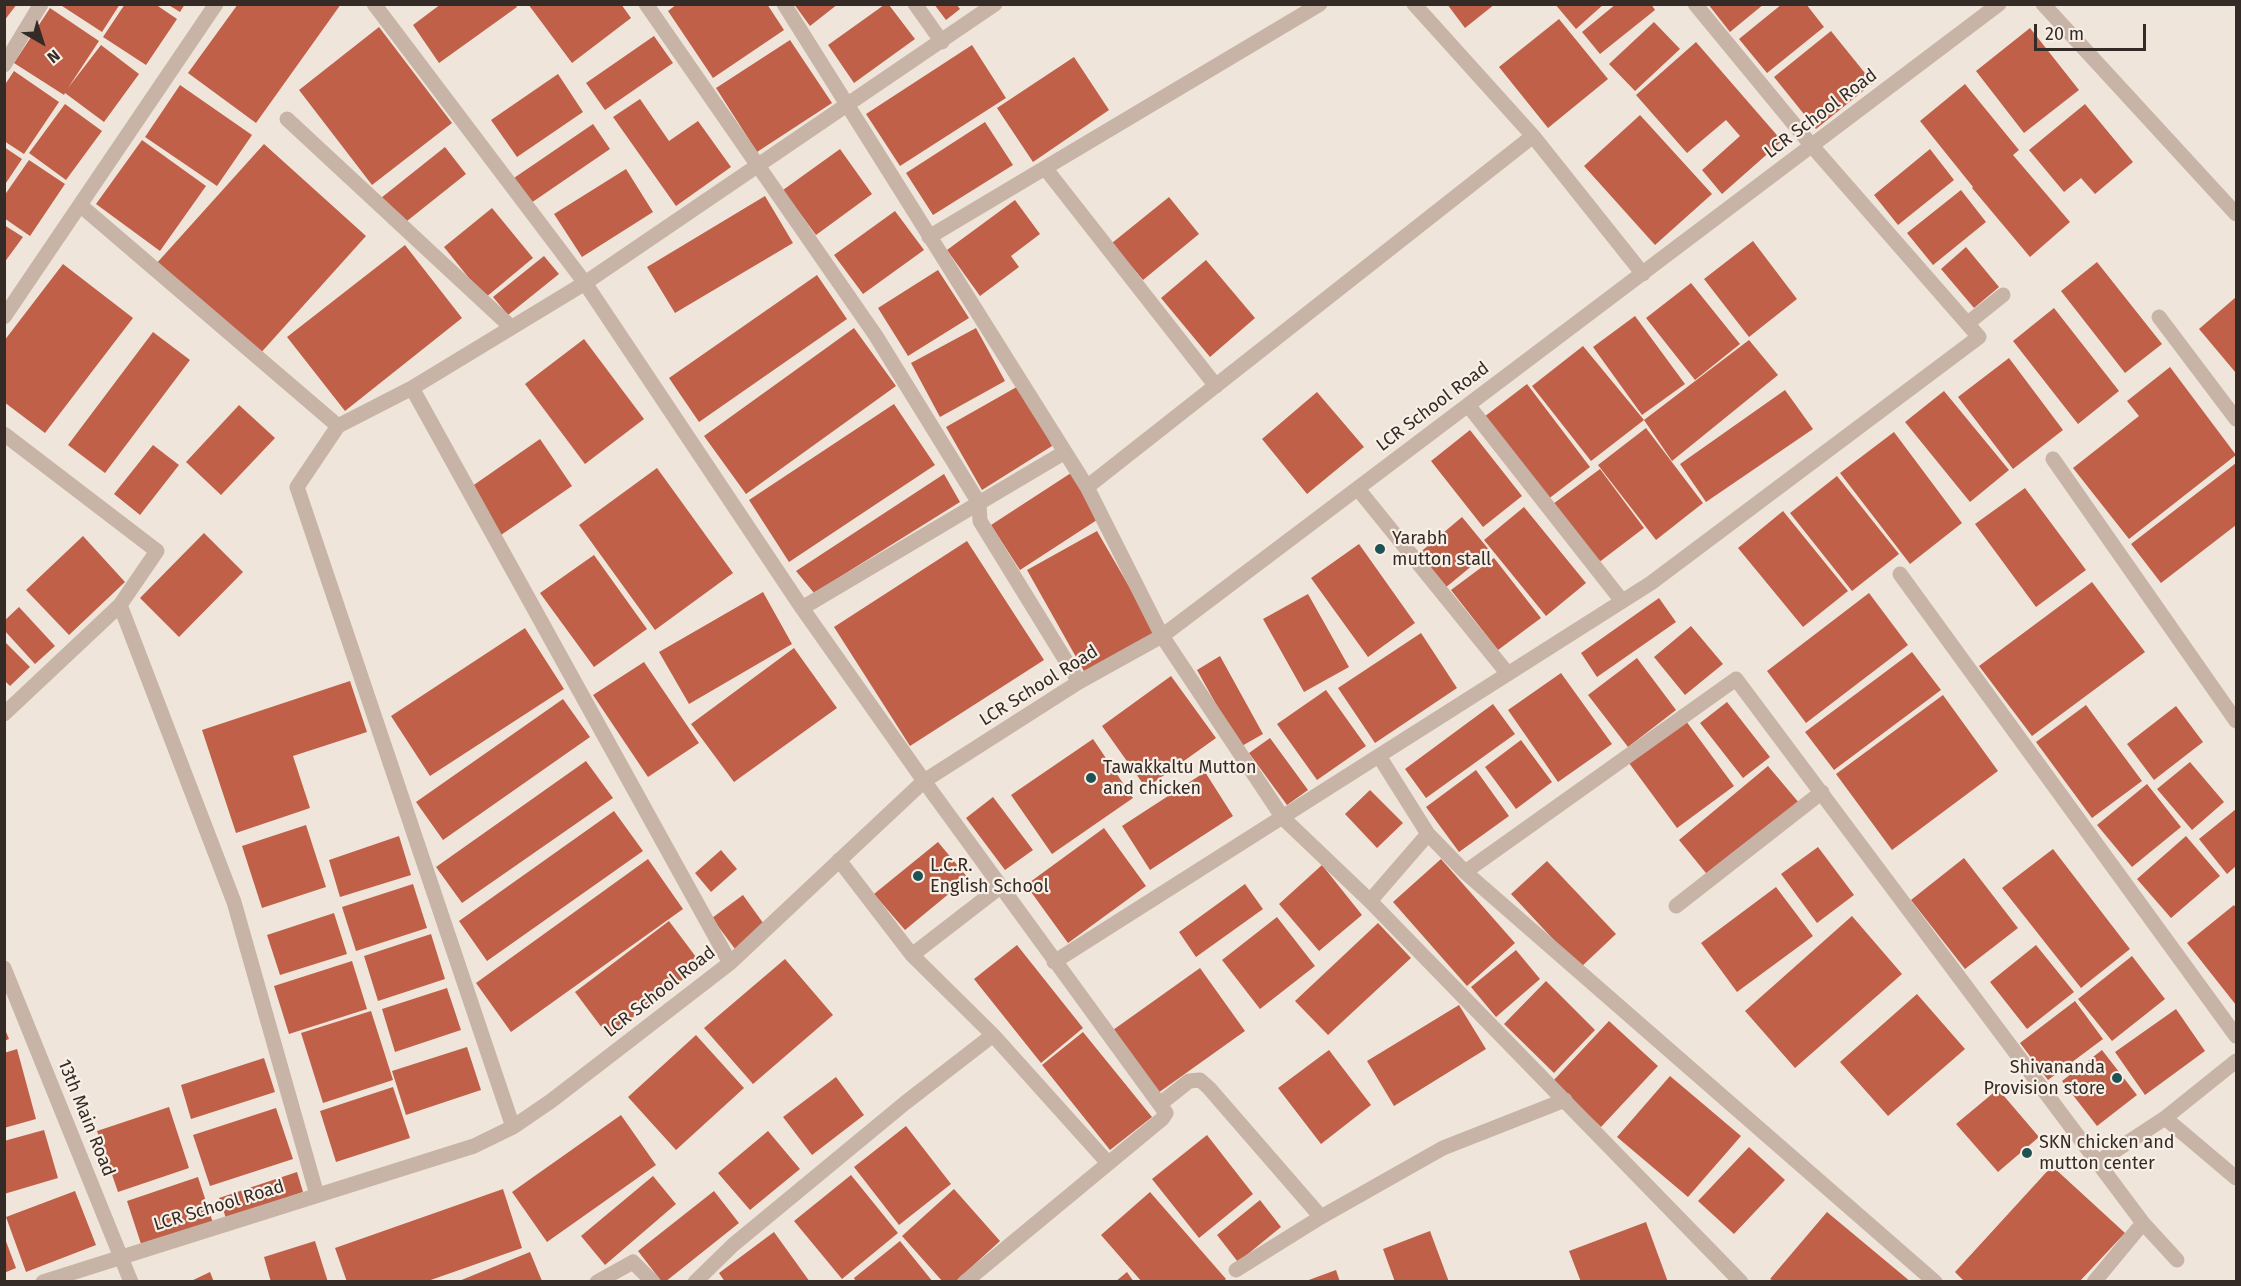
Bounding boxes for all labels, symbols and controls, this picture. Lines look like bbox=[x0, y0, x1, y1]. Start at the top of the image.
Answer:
north arrow bbox=[12, 12, 72, 72]
scale bar bbox=[2037, 12, 2150, 50]
text: 20 m bbox=[2045, 23, 2084, 45]
text: N bbox=[44, 46, 64, 67]
street label: LCR School Road bbox=[1760, 65, 1882, 163]
street label: LCR School Road bbox=[1372, 358, 1494, 456]
place label: Yarabh mutton stall bbox=[1392, 528, 1491, 570]
marker: Yarabh mutton stall bbox=[1373, 542, 1387, 556]
street label: LCR School Road bbox=[976, 641, 1102, 731]
place label: Tawakkaltu Mutton and chicken bbox=[1103, 757, 1257, 800]
marker: Tawakkaltu Mutton and chicken bbox=[1084, 771, 1098, 785]
place label: L.C.R. English School bbox=[930, 855, 1049, 898]
marker: L.C.R. English School bbox=[911, 869, 925, 883]
street label: LCR School Road bbox=[600, 942, 720, 1042]
street label: 13th Main Road bbox=[53, 1056, 119, 1180]
place label: Shivananda Provision store bbox=[1983, 1057, 2105, 1100]
marker: Shivananda Provision store bbox=[2110, 1071, 2124, 1085]
place label: SKN chicken and mutton center bbox=[2039, 1132, 2175, 1174]
marker: SKN chicken and mutton center bbox=[2020, 1146, 2034, 1160]
street label: LCR School Road bbox=[151, 1176, 287, 1236]

